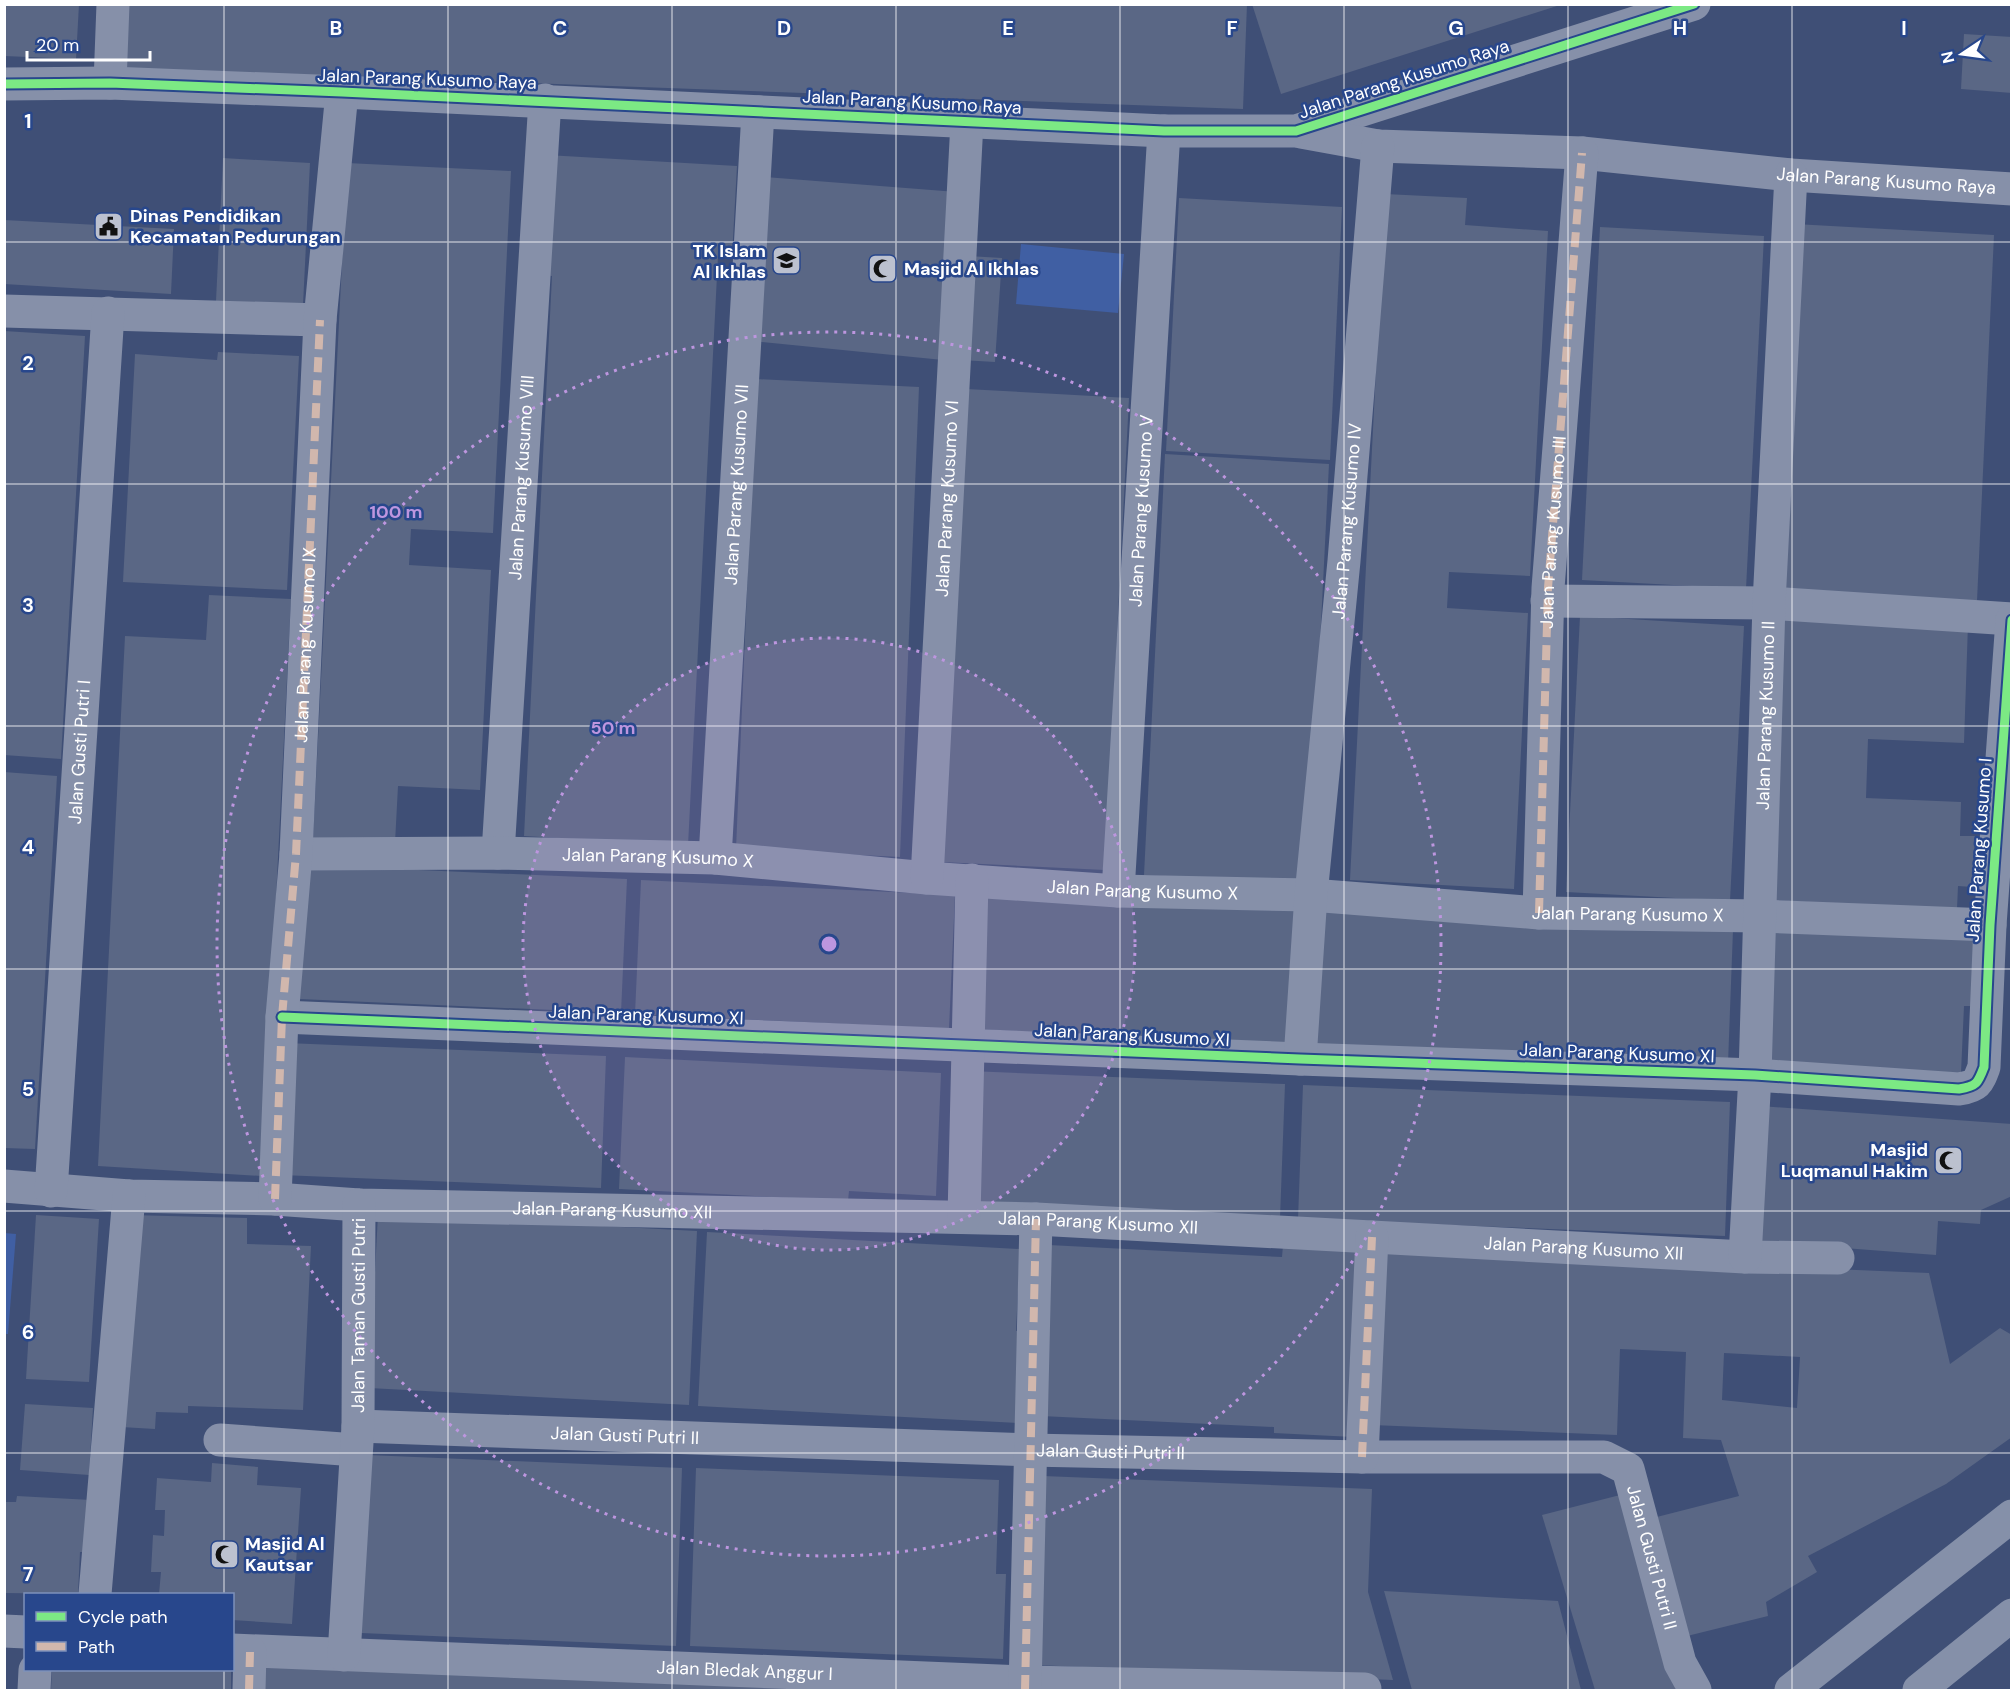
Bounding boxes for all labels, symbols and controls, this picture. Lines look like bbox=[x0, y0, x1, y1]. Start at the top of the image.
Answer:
text: B bbox=[330, 15, 342, 41]
text: C bbox=[553, 15, 567, 41]
text: D bbox=[777, 15, 791, 41]
text: E bbox=[1002, 15, 1014, 41]
text: F bbox=[1226, 15, 1238, 41]
text: G bbox=[1448, 15, 1464, 41]
text: H bbox=[1673, 15, 1687, 41]
text: I bbox=[1901, 15, 1907, 41]
scale bar bbox=[27, 24, 150, 62]
north arrow bbox=[1932, 24, 1992, 84]
text: 20 m bbox=[36, 33, 79, 57]
street label: Jalan Parang Kusumo Raya bbox=[1296, 34, 1512, 124]
text: N bbox=[1936, 49, 1959, 65]
street label: Jalan Parang Kusumo Raya bbox=[317, 63, 537, 95]
street label: Jalan Parang Kusumo Raya bbox=[802, 84, 1022, 120]
text: 1 bbox=[24, 108, 32, 134]
street label: Jalan Parang Kusumo Raya bbox=[1775, 162, 1997, 200]
place label: Dinas Pendidikan Kecamatan Pedurungan bbox=[130, 204, 341, 249]
public building icon: Dinas Pendidikan Kecamatan Pedurungan bbox=[93, 210, 125, 242]
place label: TK Islam Al Ikhlas bbox=[693, 239, 766, 284]
school or university icon: TK Islam Al Ikhlas bbox=[771, 245, 803, 277]
mosque icon: Masjid Al Ikhlas bbox=[867, 253, 899, 285]
place label: Masjid Al Ikhlas bbox=[904, 257, 1039, 281]
text: 2 bbox=[22, 350, 34, 376]
street label: Jalan Parang Kusumo VIII bbox=[503, 374, 540, 581]
street label: Jalan Parang Kusumo VII bbox=[719, 383, 754, 586]
street label: Jalan Parang Kusumo VI bbox=[930, 400, 964, 598]
street label: Jalan Parang Kusumo V bbox=[1123, 414, 1159, 608]
street label: Jalan Parang Kusumo IV bbox=[1326, 422, 1367, 620]
street label: Jalan Parang Kusumo III bbox=[1535, 435, 1572, 629]
text: 100 m bbox=[369, 500, 423, 524]
street label: Jalan Parang Kusumo IX bbox=[289, 546, 322, 743]
text: 3 bbox=[22, 592, 34, 618]
street label: Jalan Parang Kusumo II bbox=[1751, 621, 1780, 810]
street label: Jalan Gusti Putri I bbox=[63, 679, 96, 825]
text: 50 m bbox=[590, 716, 636, 740]
street label: Jalan Parang Kusumo I bbox=[1961, 757, 1997, 943]
text: 4 bbox=[22, 834, 35, 860]
street label: Jalan Parang Kusumo X bbox=[562, 842, 755, 874]
street label: Jalan Parang Kusumo X bbox=[1046, 874, 1239, 905]
street label: Jalan Parang Kusumo X bbox=[1531, 900, 1724, 928]
centre of rings bbox=[819, 934, 839, 954]
street label: Jalan Parang Kusumo XI bbox=[548, 1000, 744, 1030]
street label: Jalan Parang Kusumo XI bbox=[1034, 1018, 1230, 1052]
street label: Jalan Parang Kusumo XI bbox=[1519, 1038, 1715, 1068]
text: 5 bbox=[22, 1076, 34, 1102]
place label: Masjid Luqmanul Hakim bbox=[1781, 1138, 1928, 1183]
mosque icon: Masjid Luqmanul Hakim bbox=[1933, 1144, 1965, 1176]
street label: Jalan Parang Kusumo XII bbox=[512, 1196, 713, 1224]
street label: Jalan Parang Kusumo XII bbox=[998, 1206, 1199, 1240]
street label: Jalan Taman Gusti Putri bbox=[346, 1218, 371, 1413]
street label: Jalan Parang Kusumo XII bbox=[1483, 1231, 1684, 1266]
text: 6 bbox=[22, 1319, 34, 1345]
street label: Jalan Gusti Putri II bbox=[550, 1421, 700, 1450]
street label: Jalan Gusti Putri II bbox=[1036, 1438, 1185, 1465]
street label: Jalan Gusti Putri II bbox=[1621, 1483, 1683, 1632]
place label: Masjid Al Kautsar bbox=[245, 1532, 325, 1577]
mosque icon: Masjid Al Kautsar bbox=[208, 1538, 240, 1570]
text: 7 bbox=[23, 1561, 34, 1587]
legend bbox=[24, 1593, 234, 1671]
text: Cycle path bbox=[78, 1605, 168, 1629]
text: Path bbox=[78, 1635, 115, 1659]
street label: Jalan Bledak Anggur I bbox=[656, 1655, 833, 1686]

